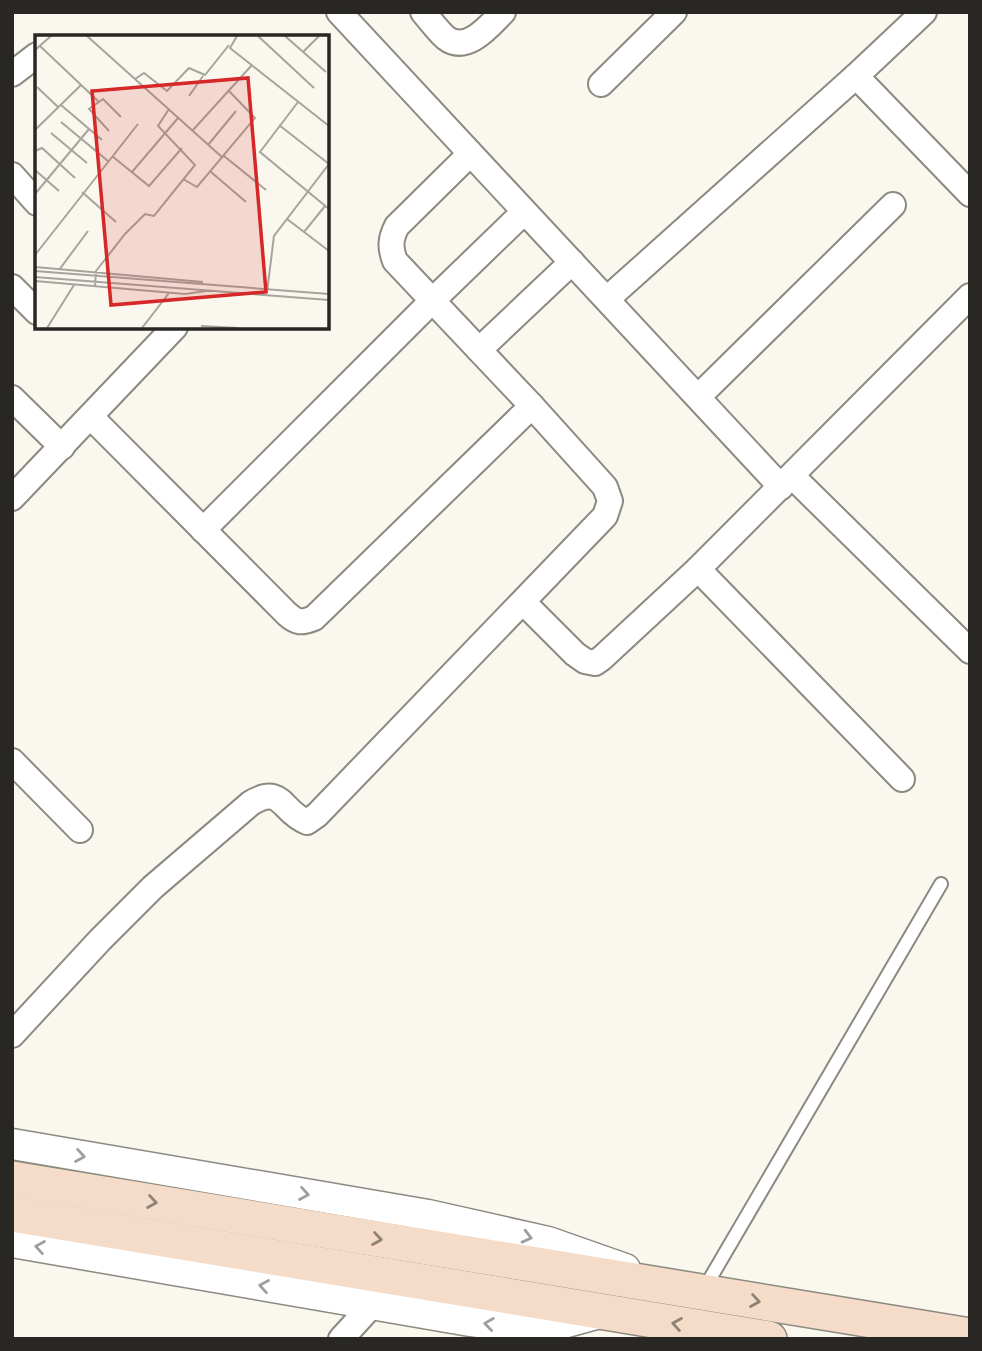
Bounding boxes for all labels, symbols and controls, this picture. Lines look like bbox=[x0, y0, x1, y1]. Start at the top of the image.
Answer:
inset map bbox=[35, 35, 329, 329]
one-way arrow bbox=[74, 1148, 85, 1163]
one-way arrow bbox=[298, 1186, 310, 1201]
one-way arrow bbox=[146, 1194, 158, 1209]
one-way arrow bbox=[521, 1229, 533, 1243]
one-way arrow bbox=[371, 1231, 383, 1246]
one-way arrow bbox=[34, 1240, 46, 1255]
one-way arrow bbox=[258, 1279, 270, 1294]
one-way arrow bbox=[749, 1293, 761, 1308]
one-way arrow bbox=[483, 1316, 494, 1331]
one-way arrow bbox=[671, 1317, 683, 1332]

